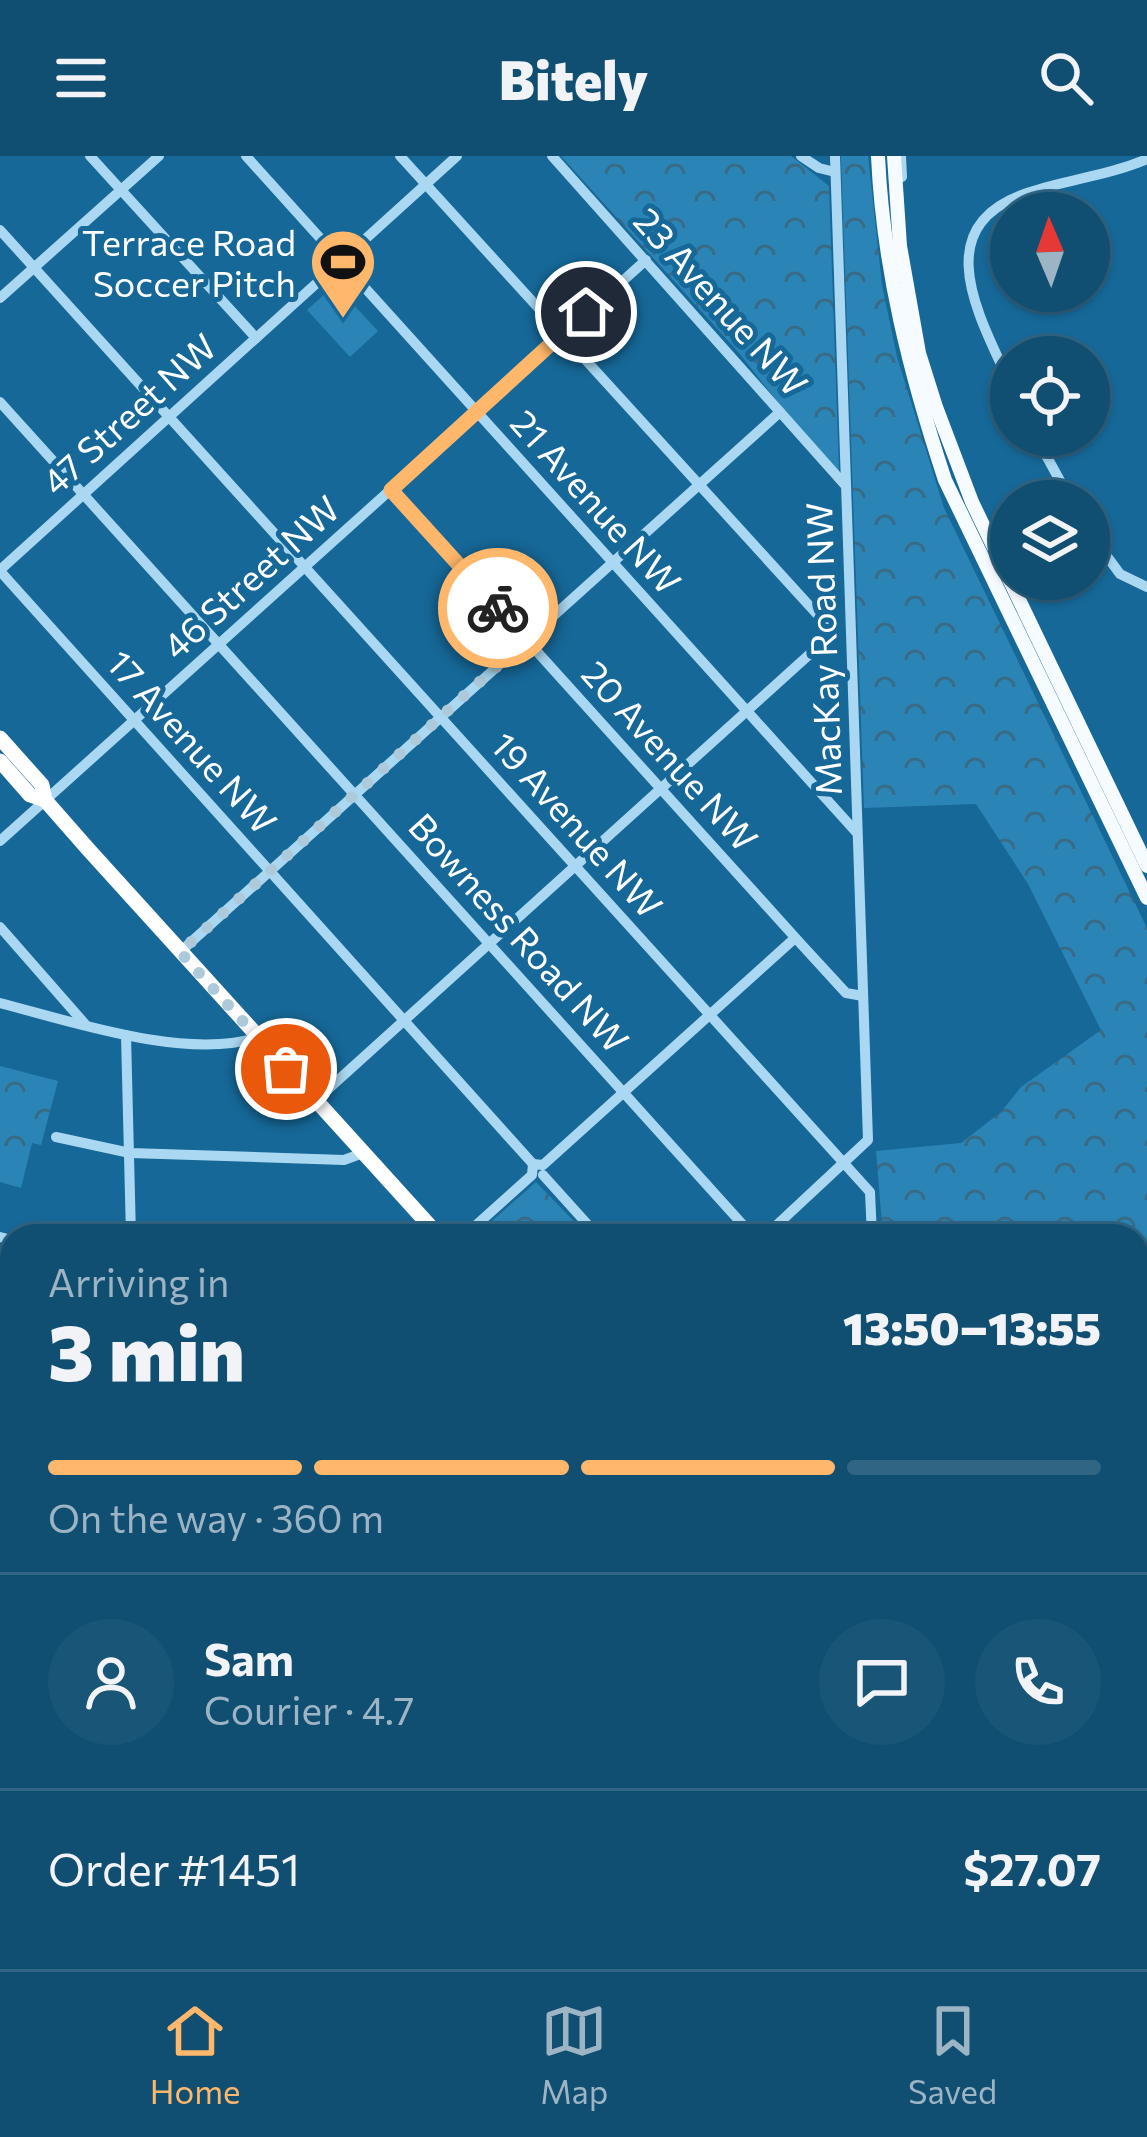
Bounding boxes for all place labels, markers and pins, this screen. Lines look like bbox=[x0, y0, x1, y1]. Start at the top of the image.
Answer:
place label: Terrace Road Soccer Pitch bbox=[82, 219, 296, 304]
sports icon: Terrace Road Soccer Pitch bbox=[308, 227, 378, 321]
pin bbox=[535, 261, 637, 363]
pin bbox=[235, 1018, 337, 1120]

